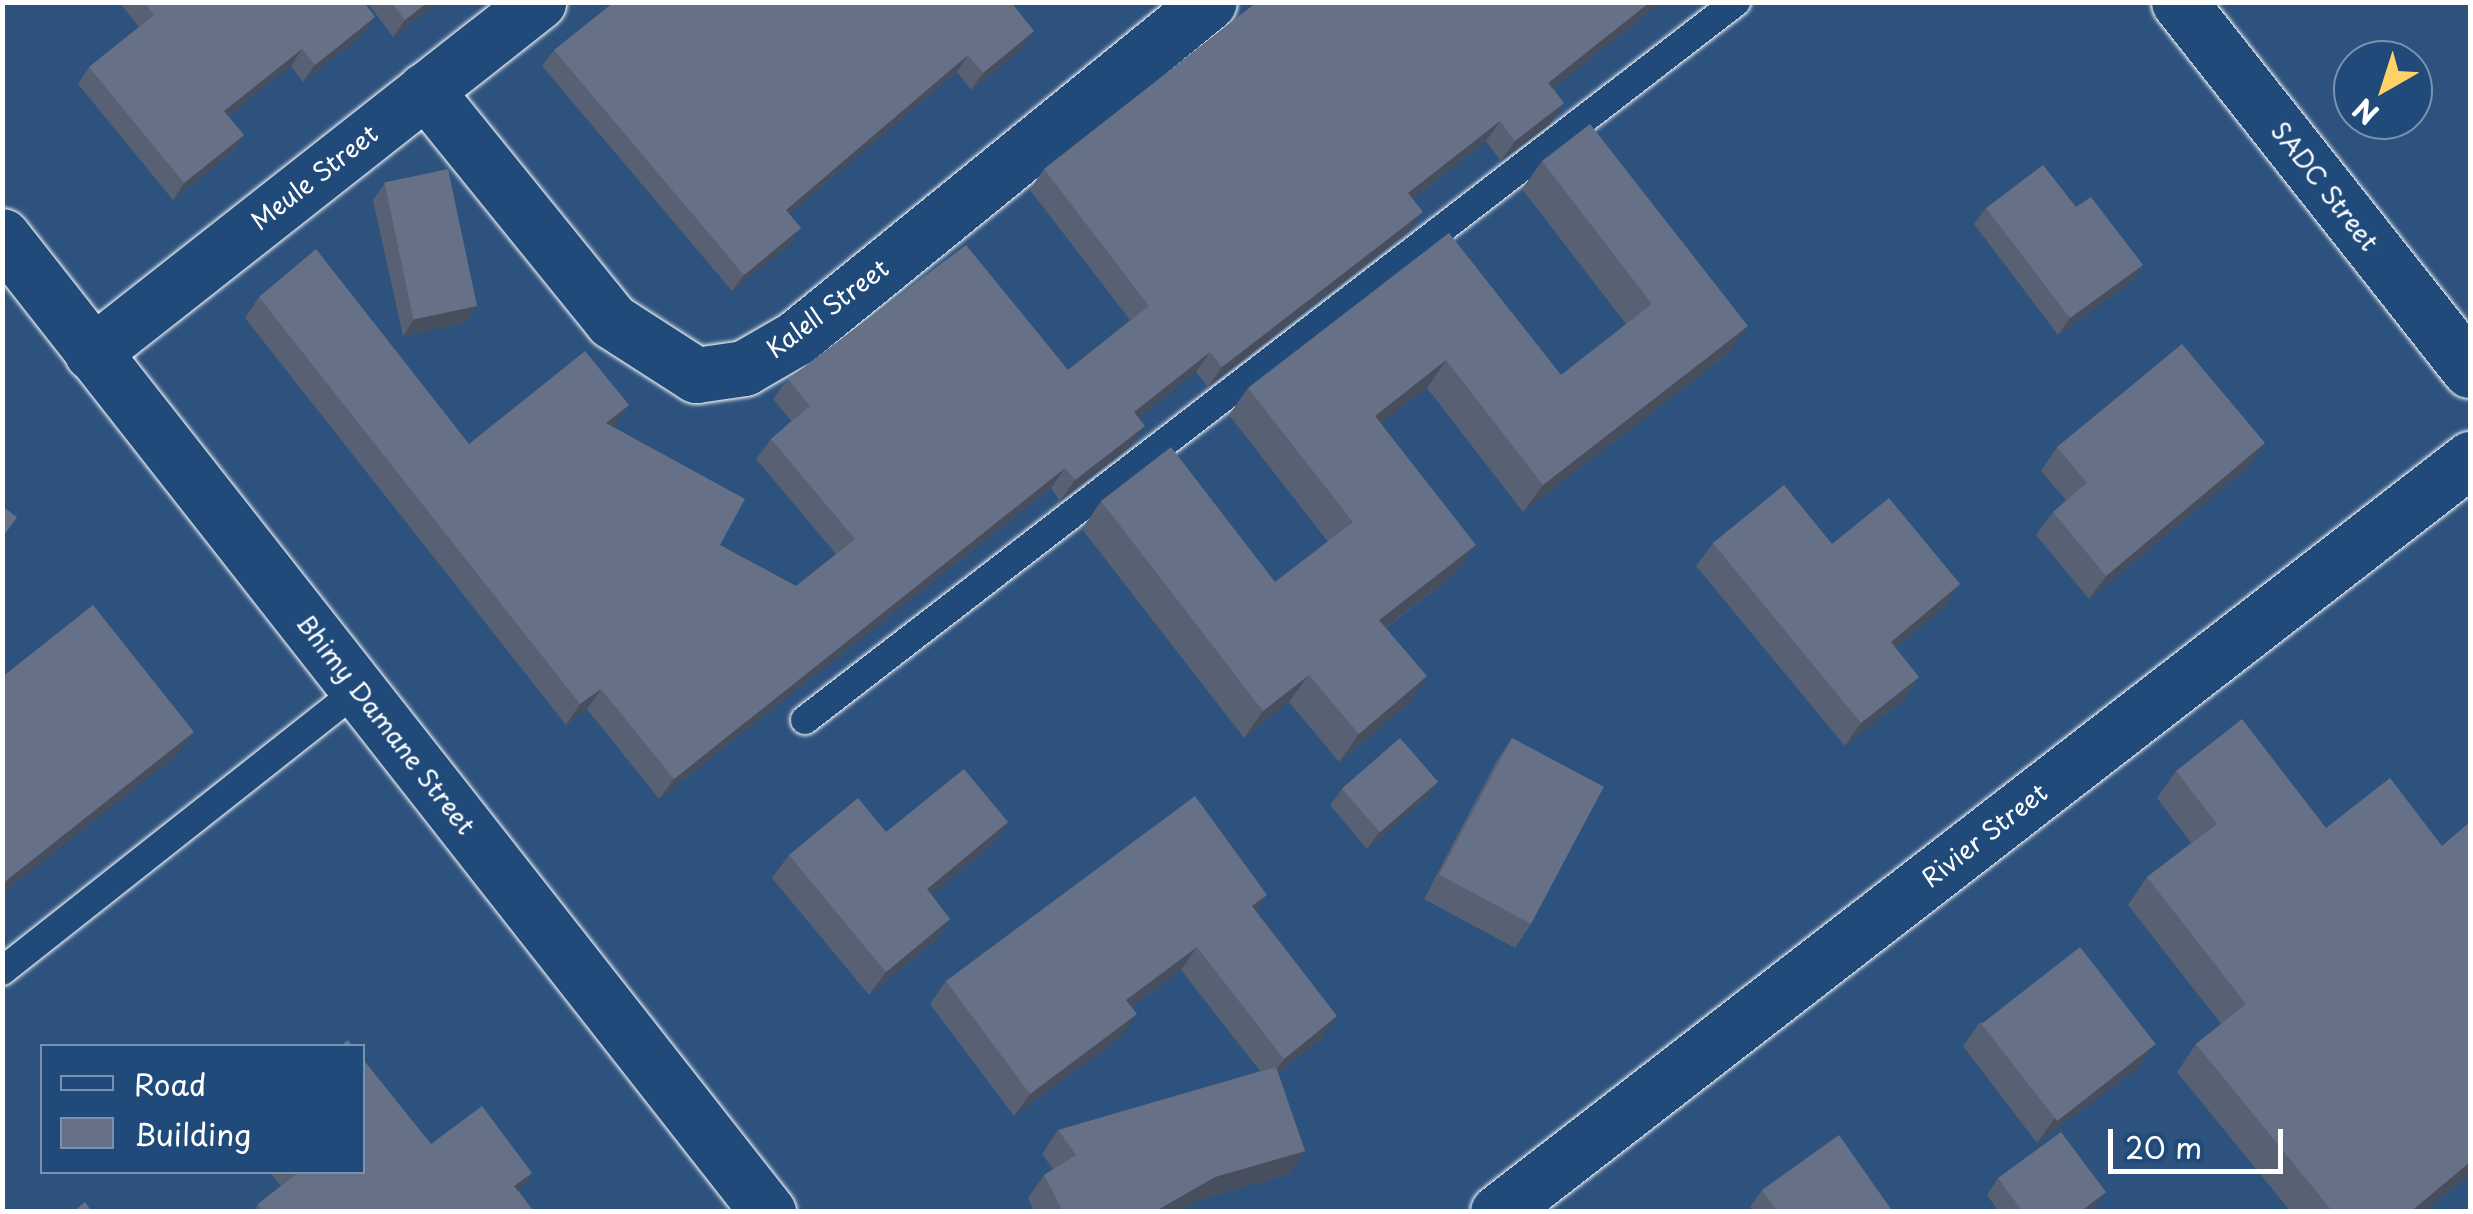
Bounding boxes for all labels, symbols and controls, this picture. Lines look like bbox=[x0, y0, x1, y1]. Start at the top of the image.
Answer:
north arrow bbox=[2333, 40, 2433, 140]
text: N bbox=[2343, 88, 2387, 136]
street label: SADC Street bbox=[2265, 115, 2385, 257]
street label: Meule Street bbox=[244, 118, 384, 236]
street label: Kalell Street bbox=[759, 252, 895, 364]
street label: Bhimy Damane Street bbox=[290, 607, 482, 841]
street label: Rivier Street bbox=[1915, 776, 2053, 894]
legend bbox=[40, 1044, 365, 1174]
text: Road bbox=[134, 1061, 207, 1106]
scale bar bbox=[2113, 1109, 2288, 1171]
text: Building bbox=[134, 1111, 251, 1156]
text: 20 m bbox=[2125, 1124, 2202, 1169]

